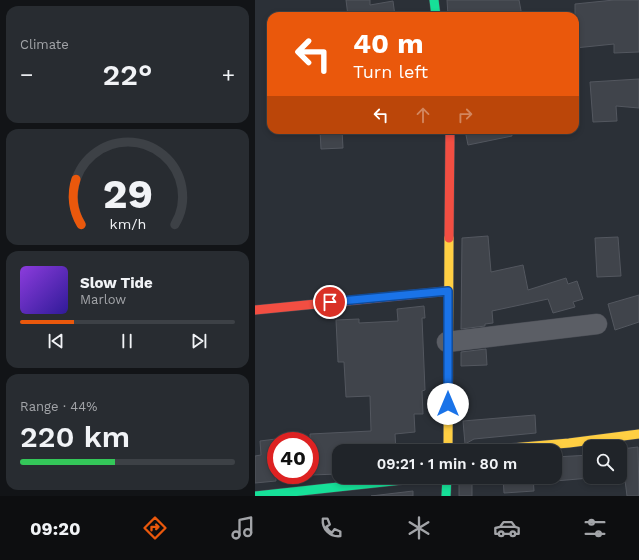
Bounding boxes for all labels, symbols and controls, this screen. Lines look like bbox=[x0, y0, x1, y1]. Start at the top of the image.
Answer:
text: 40 m bbox=[353, 27, 423, 60]
icon: left bbox=[287, 28, 339, 80]
text: Climate bbox=[20, 37, 69, 52]
text: 22° bbox=[103, 57, 152, 92]
text: Turn left bbox=[353, 61, 428, 82]
text: − bbox=[20, 62, 33, 87]
text: + bbox=[222, 62, 235, 87]
icon: left bbox=[370, 104, 392, 126]
icon: ahead bbox=[412, 104, 434, 126]
icon: right bbox=[454, 104, 476, 126]
text: 29 bbox=[102, 169, 153, 218]
text: km/h bbox=[109, 215, 146, 231]
text: Slow Tide bbox=[80, 274, 153, 292]
pin bbox=[313, 285, 347, 319]
icon: arrive bbox=[319, 291, 341, 313]
text: Marlow bbox=[80, 292, 126, 307]
icon: previous bbox=[45, 330, 67, 352]
icon: pause bbox=[116, 330, 138, 352]
icon: next bbox=[188, 330, 210, 352]
position arrow bbox=[427, 383, 469, 425]
text: Range · 44% bbox=[20, 399, 97, 414]
text: 220 km bbox=[20, 419, 130, 454]
speed limit sign: 40 bbox=[267, 432, 319, 484]
map controls bbox=[583, 440, 627, 484]
button: search bbox=[583, 440, 627, 484]
text: 09:21 · 1 min · 80 m bbox=[377, 455, 517, 473]
icon: directions bbox=[141, 514, 169, 542]
icon: music bbox=[229, 514, 257, 542]
icon: phone bbox=[317, 514, 345, 542]
icon: climate bbox=[405, 514, 433, 542]
icon: car bbox=[493, 514, 521, 542]
icon: filters bbox=[581, 514, 609, 542]
text: 09:20 bbox=[30, 518, 80, 539]

